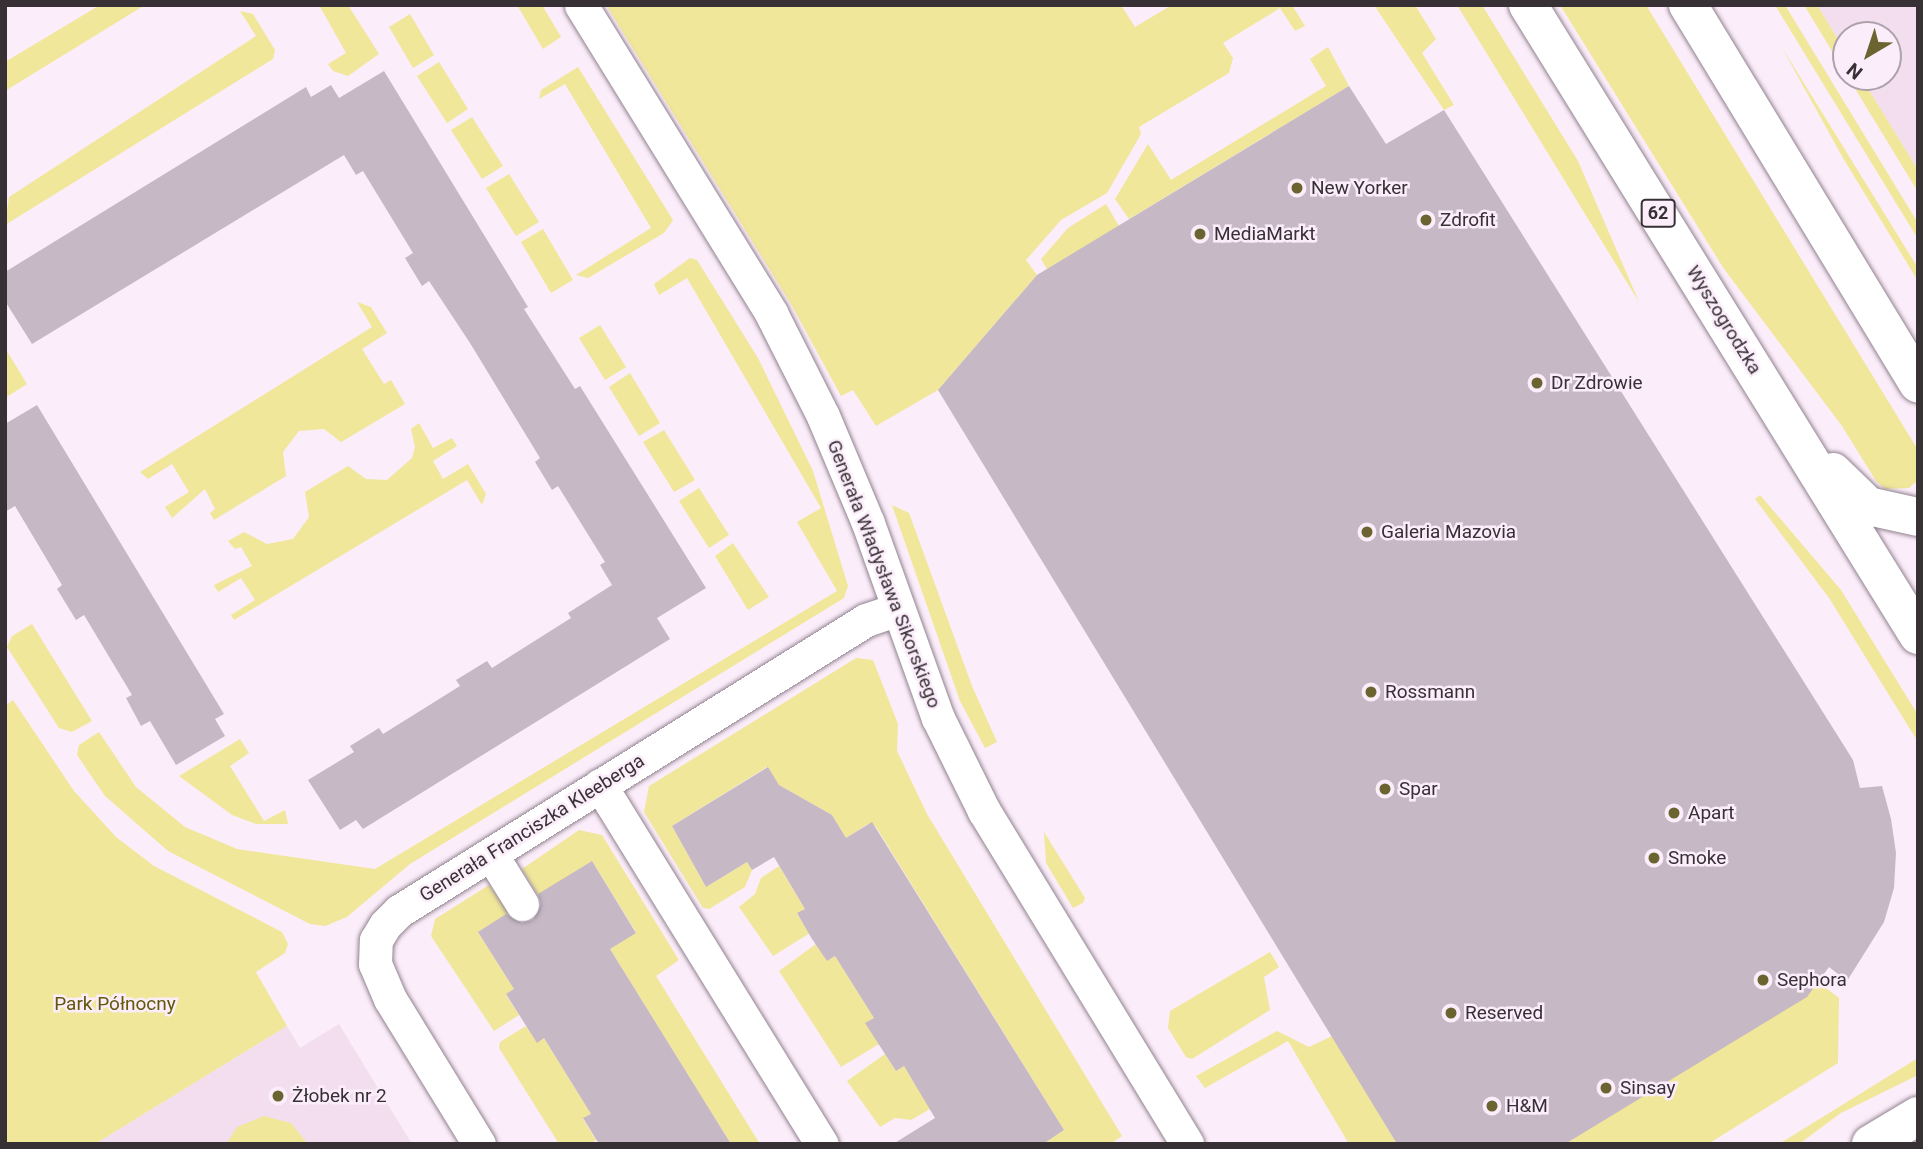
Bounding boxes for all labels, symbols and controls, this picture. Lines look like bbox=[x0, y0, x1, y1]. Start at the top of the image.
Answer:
north arrow bbox=[1832, 21, 1902, 91]
text: N bbox=[1842, 58, 1867, 84]
place label: New Yorker bbox=[1311, 177, 1408, 199]
marker: New Yorker bbox=[1289, 180, 1305, 196]
road number: 62 bbox=[1640, 198, 1676, 228]
place label: Zdrofit bbox=[1440, 209, 1496, 231]
marker: Zdrofit bbox=[1418, 212, 1434, 228]
place label: MediaMarkt bbox=[1214, 223, 1316, 245]
marker: MediaMarkt bbox=[1192, 226, 1208, 242]
street label: Wyszogrodzka bbox=[1682, 262, 1766, 378]
place label: Dr Zdrowie bbox=[1551, 372, 1643, 394]
marker: Dr Zdrowie bbox=[1529, 375, 1545, 391]
street label: Generała Władysława Sikorskiego bbox=[822, 437, 946, 711]
place label: Galeria Mazovia bbox=[1381, 521, 1516, 543]
marker: Galeria Mazovia bbox=[1359, 524, 1375, 540]
place label: Rossmann bbox=[1385, 681, 1475, 703]
marker: Rossmann bbox=[1363, 684, 1379, 700]
street label: Generała Franciszka Kleeberga bbox=[415, 749, 649, 907]
place label: Spar bbox=[1399, 778, 1438, 800]
marker: Spar bbox=[1377, 781, 1393, 797]
place label: Apart bbox=[1688, 802, 1735, 824]
marker: Apart bbox=[1666, 805, 1682, 821]
place label: Smoke bbox=[1668, 847, 1726, 869]
marker: Smoke bbox=[1646, 850, 1662, 866]
place label: Sephora bbox=[1777, 969, 1847, 991]
marker: Sephora bbox=[1755, 972, 1771, 988]
park label: Park Północny bbox=[54, 993, 176, 1015]
place label: Reserved bbox=[1465, 1002, 1543, 1024]
marker: Reserved bbox=[1443, 1005, 1459, 1021]
place label: Sinsay bbox=[1620, 1077, 1675, 1099]
marker: Sinsay bbox=[1598, 1080, 1614, 1096]
place label: Żłobek nr 2 bbox=[292, 1085, 387, 1107]
marker: Żłobek nr 2 bbox=[270, 1088, 286, 1104]
place label: H&M bbox=[1506, 1095, 1548, 1117]
marker: H&M bbox=[1484, 1098, 1500, 1114]

